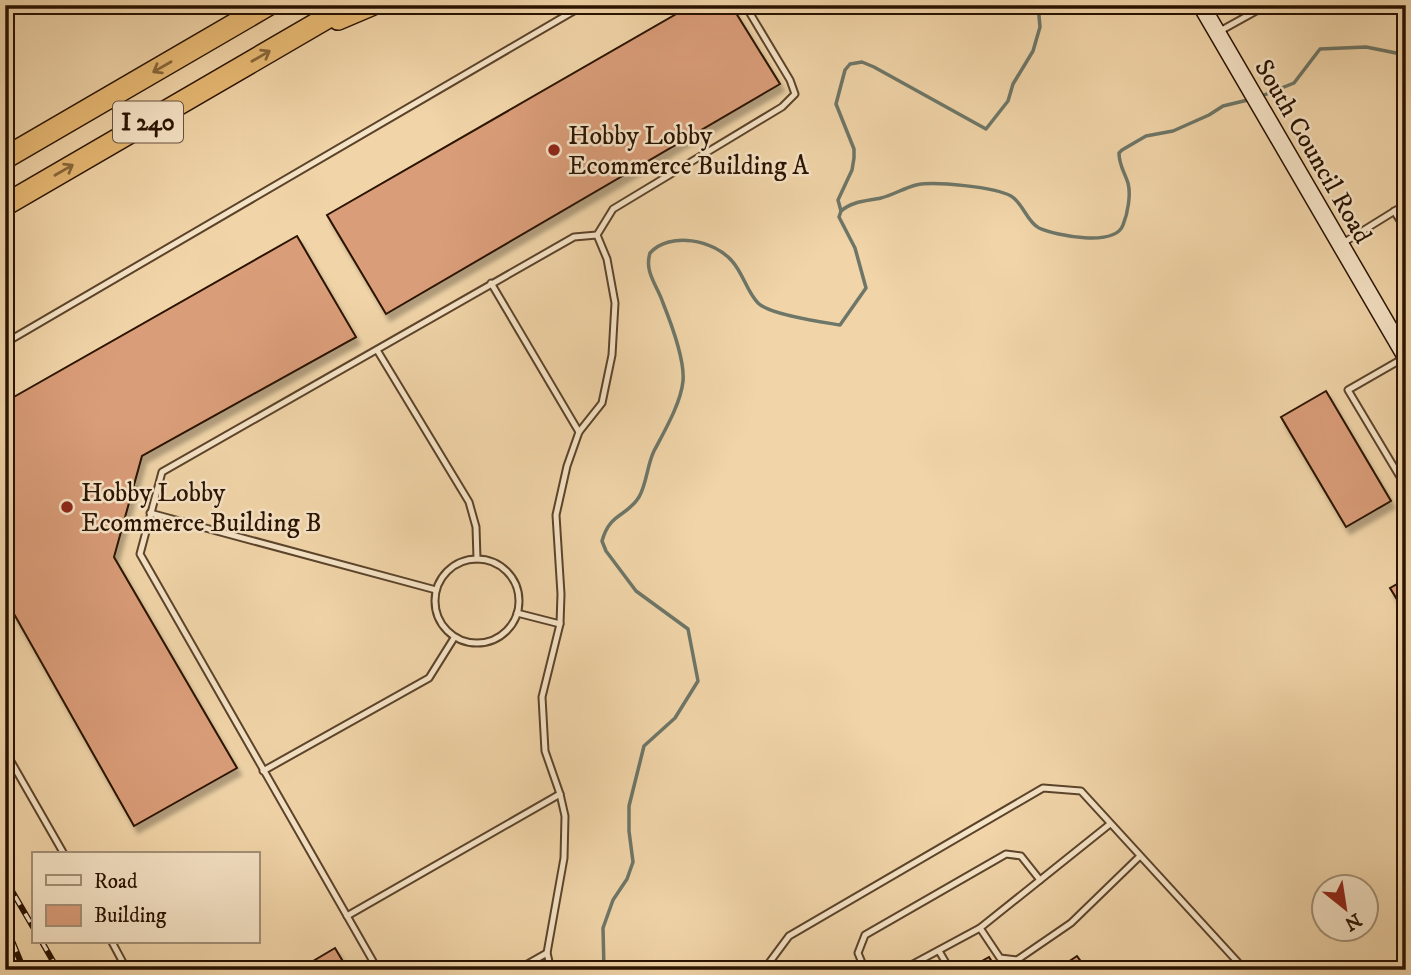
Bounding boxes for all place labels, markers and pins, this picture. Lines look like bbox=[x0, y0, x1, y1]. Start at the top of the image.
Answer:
place label: Hobby Lobby Ecommerce Building A bbox=[568, 120, 809, 183]
marker: Hobby Lobby Ecommerce Building A bbox=[546, 142, 562, 158]
place label: Hobby Lobby Ecommerce Building B bbox=[81, 477, 322, 540]
marker: Hobby Lobby Ecommerce Building B bbox=[59, 499, 75, 515]

